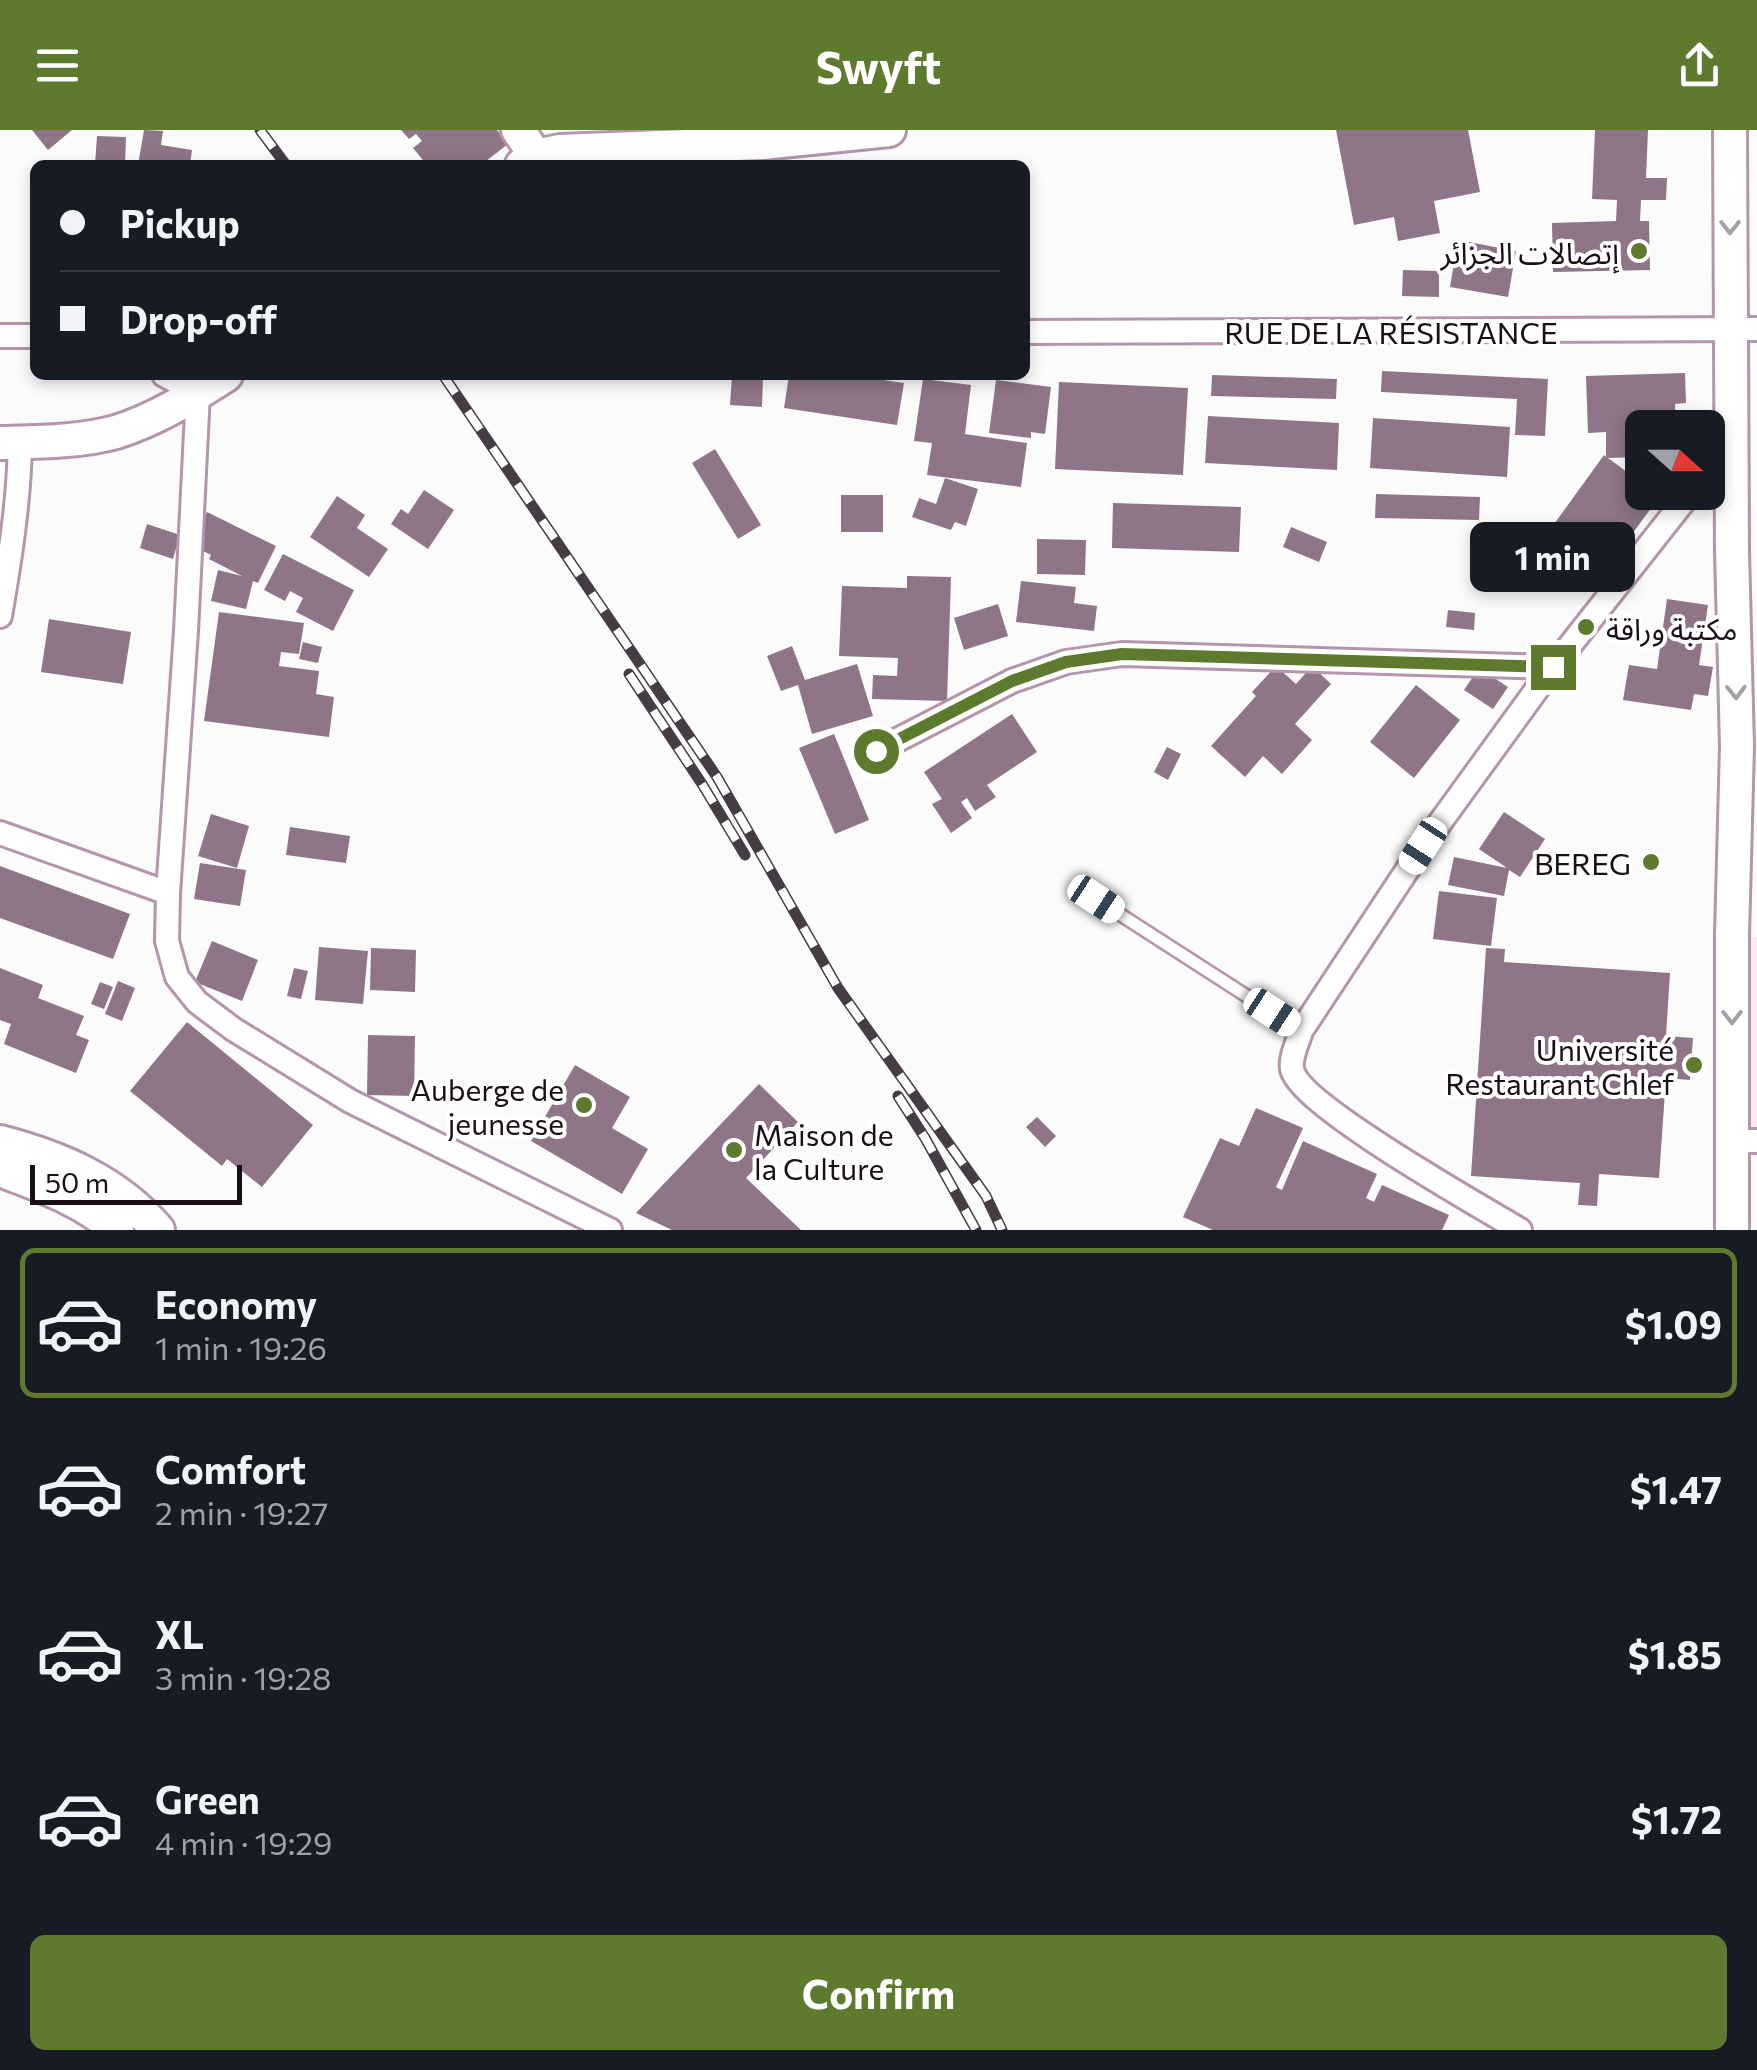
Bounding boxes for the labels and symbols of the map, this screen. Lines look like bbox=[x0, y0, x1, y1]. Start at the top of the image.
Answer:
one-way arrow bbox=[1719, 220, 1741, 236]
place label: إتصالات الجزائر bbox=[1440, 233, 1620, 274]
marker: إتصالات الجزائر bbox=[1628, 240, 1650, 262]
street label: RUE DE LA RÉSISTANCE bbox=[1224, 313, 1558, 350]
north arrow bbox=[1625, 410, 1725, 510]
callout: 1 min bbox=[1470, 522, 1636, 592]
place label: مكتبة وراقة bbox=[1606, 609, 1738, 647]
marker: مكتبة وراقة bbox=[1575, 616, 1597, 638]
route end bbox=[1531, 645, 1576, 690]
one-way arrow bbox=[1725, 685, 1746, 701]
route start bbox=[854, 729, 899, 774]
car bbox=[1394, 813, 1452, 879]
place label: BEREG bbox=[1534, 844, 1631, 881]
marker: BEREG bbox=[1640, 851, 1662, 873]
car bbox=[1063, 870, 1129, 928]
car bbox=[1239, 983, 1305, 1041]
one-way arrow bbox=[1721, 1010, 1743, 1026]
place label: Université Restaurant Chlef bbox=[1445, 1030, 1674, 1101]
marker: Université Restaurant Chlef bbox=[1683, 1054, 1705, 1076]
place label: Auberge de jeunesse bbox=[411, 1070, 564, 1141]
marker: Auberge de jeunesse bbox=[573, 1094, 595, 1116]
place label: Maison de la Culture bbox=[754, 1115, 894, 1186]
marker: Maison de la Culture bbox=[723, 1139, 745, 1161]
scale bar bbox=[30, 1160, 242, 1204]

